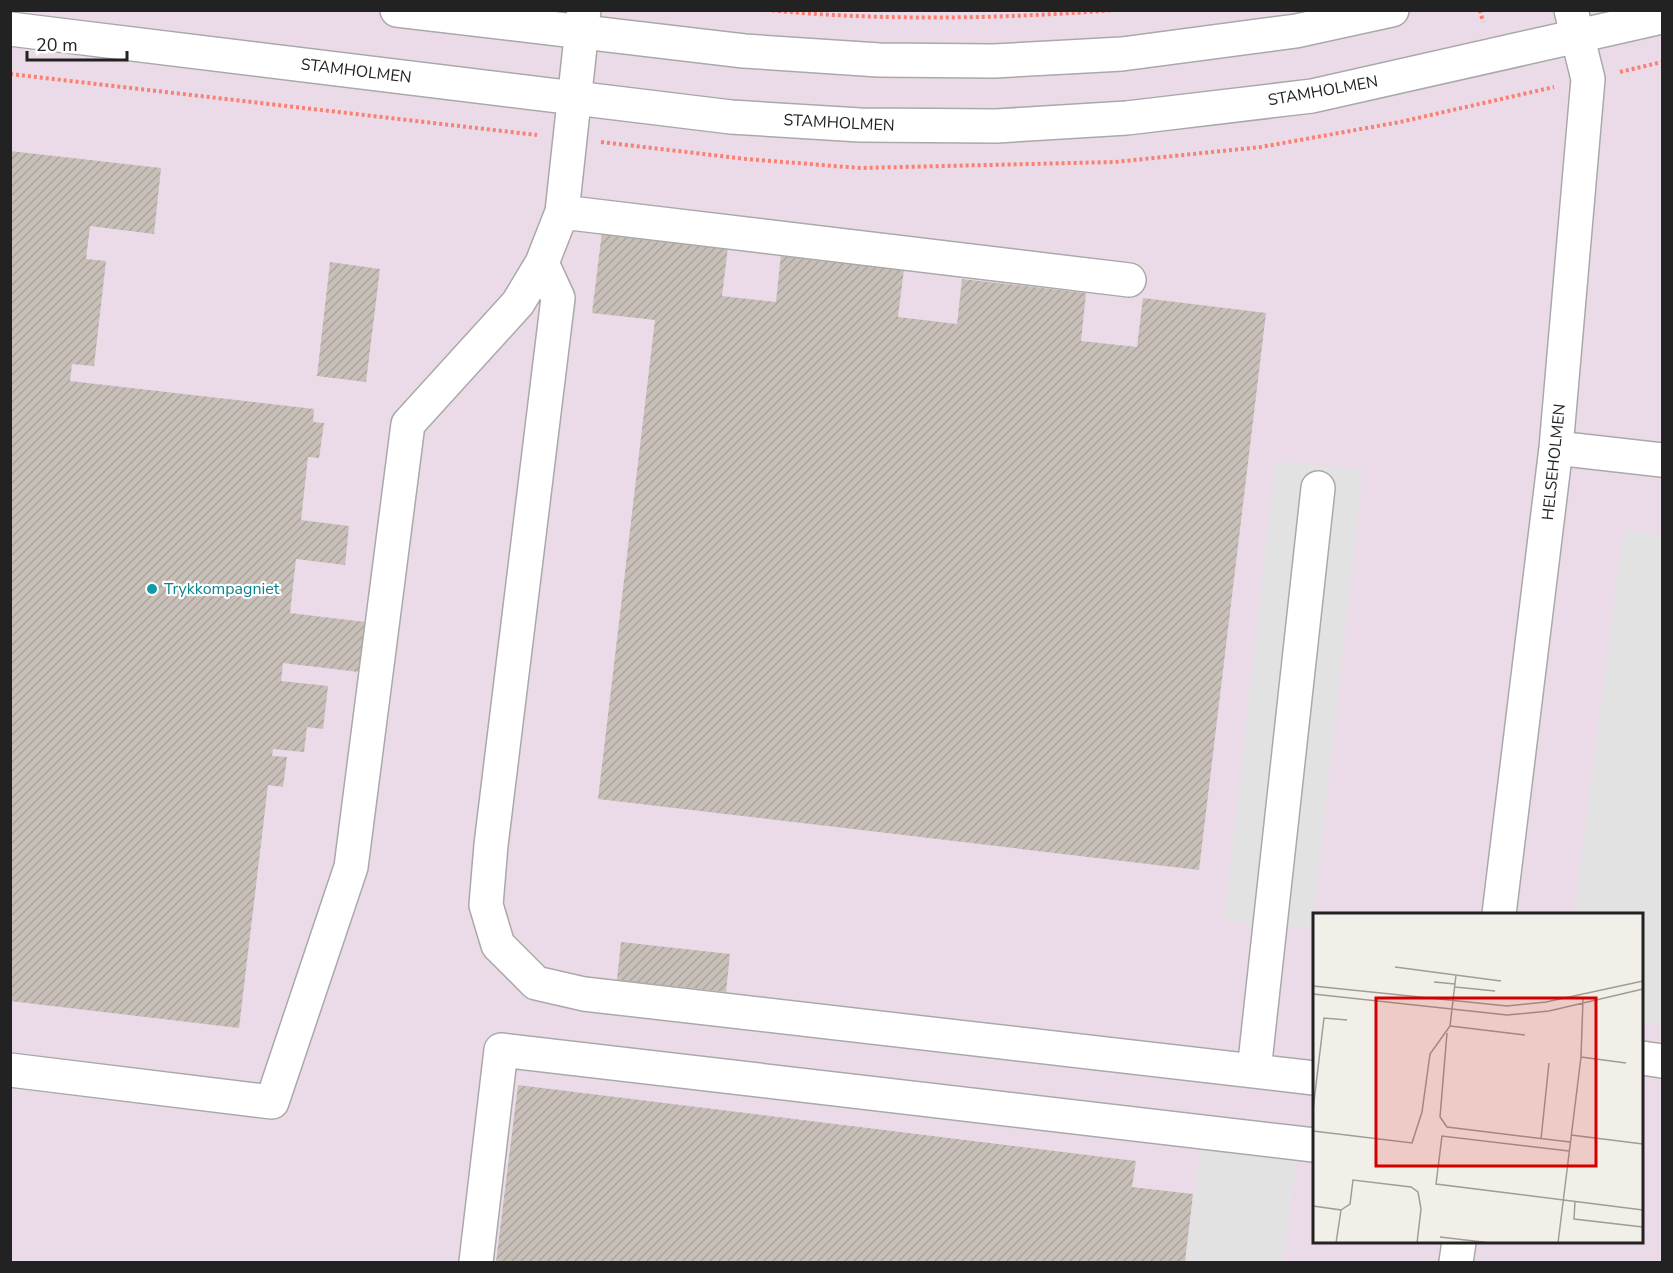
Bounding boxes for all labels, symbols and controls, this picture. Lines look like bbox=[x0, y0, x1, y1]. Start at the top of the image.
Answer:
scale bar bbox=[27, 24, 128, 62]
text: 20 m bbox=[36, 33, 78, 57]
street label: STAMHOLMEN bbox=[299, 53, 413, 89]
street label: STAMHOLMEN bbox=[1266, 70, 1380, 112]
street label: STAMHOLMEN bbox=[783, 109, 895, 137]
street label: HELSEHOLMEN bbox=[1537, 403, 1571, 521]
place label: Trykkompagniet bbox=[164, 578, 280, 600]
marker: Trykkompagniet bbox=[145, 582, 159, 596]
inset map bbox=[1313, 913, 1643, 1243]

